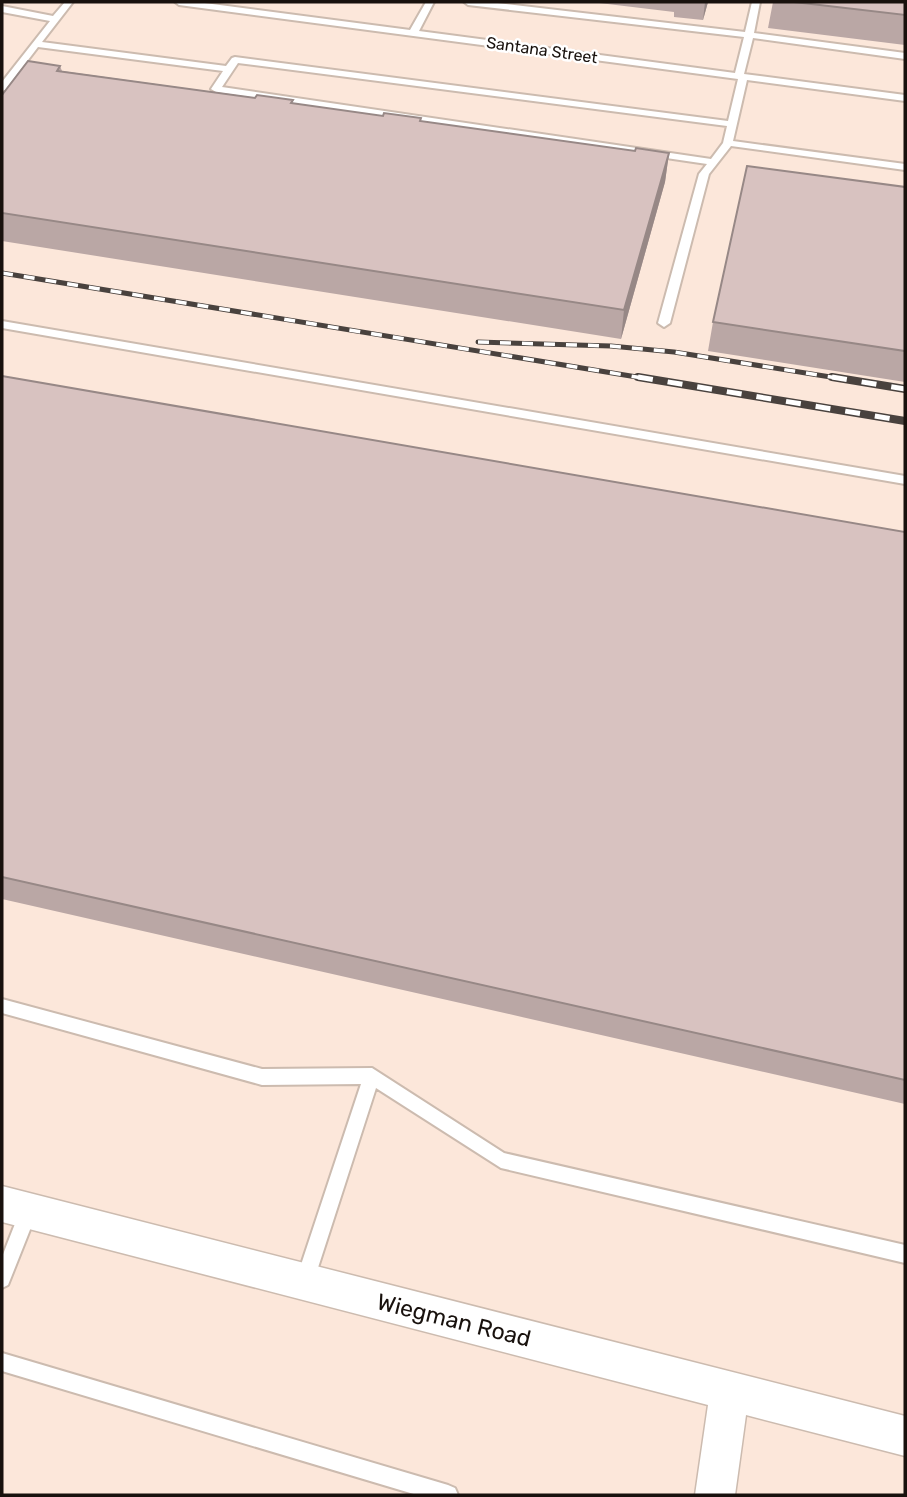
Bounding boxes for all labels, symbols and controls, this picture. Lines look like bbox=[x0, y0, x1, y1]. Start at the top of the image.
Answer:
street label: Santana Street bbox=[485, 33, 599, 67]
street label: Wiegman Road bbox=[374, 1287, 534, 1353]

